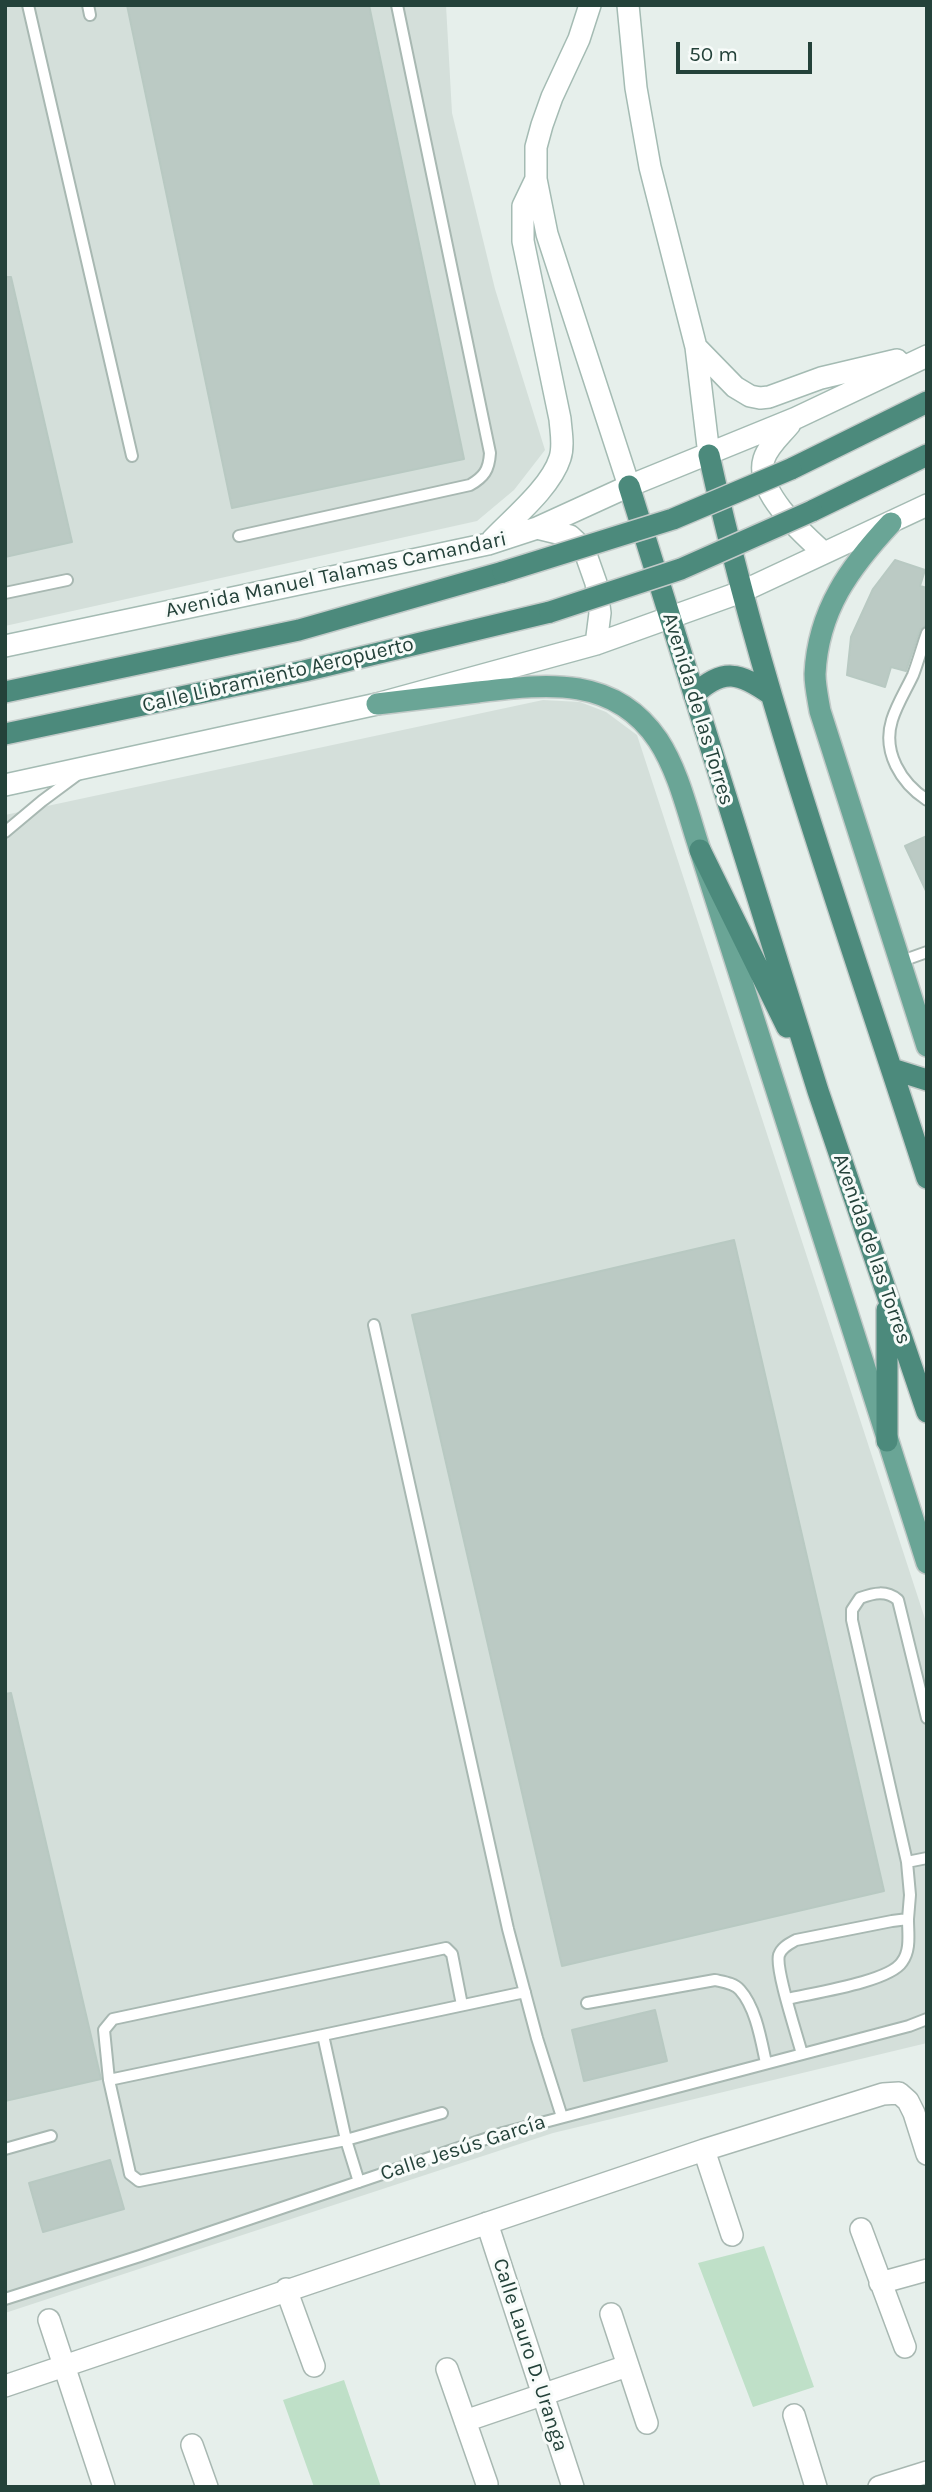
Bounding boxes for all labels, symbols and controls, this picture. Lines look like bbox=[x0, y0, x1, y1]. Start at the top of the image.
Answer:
scale bar bbox=[680, 28, 816, 72]
text: 50 m bbox=[689, 42, 738, 66]
street label: Avenida Manuel Talamas Camandari bbox=[163, 526, 509, 624]
street label: Avenida de las Torres bbox=[657, 610, 739, 808]
street label: Calle Libramiento Aeropuerto bbox=[140, 631, 416, 719]
street label: Avenida de las Torres bbox=[828, 1150, 916, 1348]
street label: Calle Jesús García bbox=[377, 2109, 549, 2187]
street label: Calle Lauro D. Uranga bbox=[487, 2255, 573, 2455]

